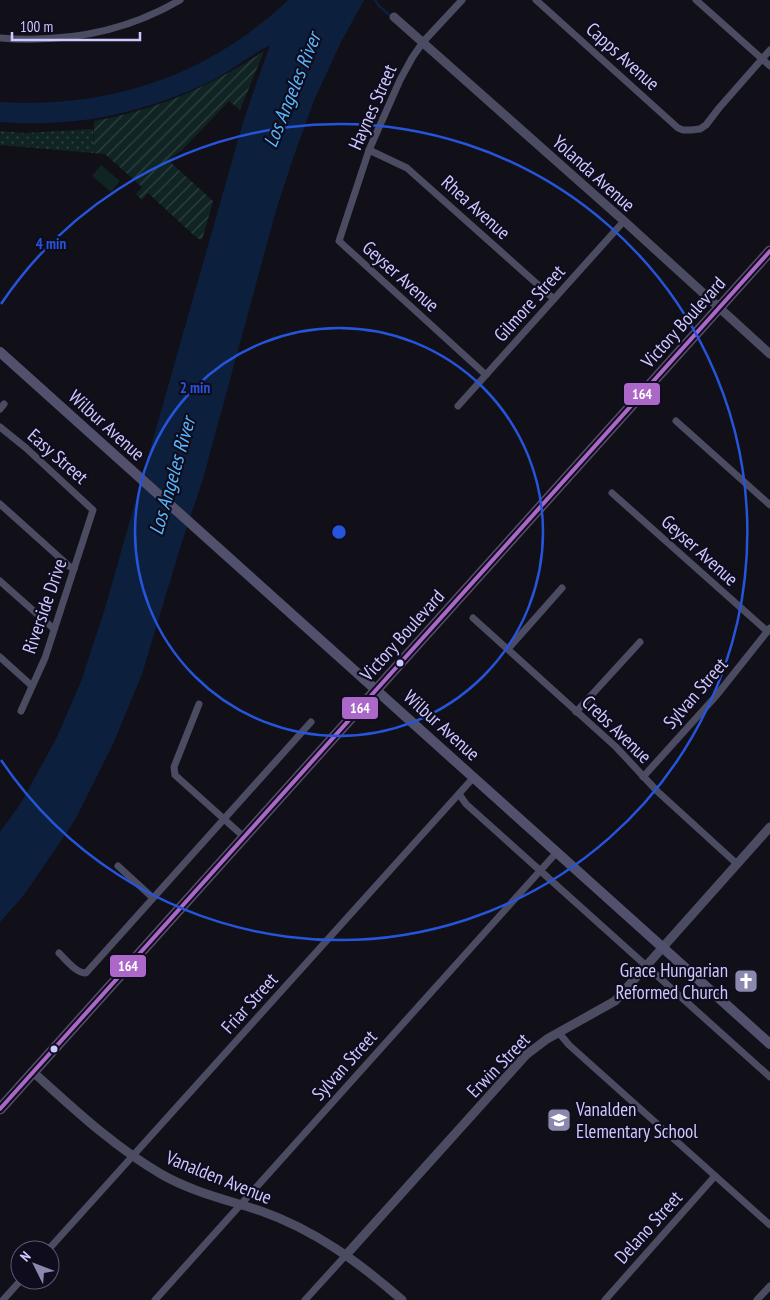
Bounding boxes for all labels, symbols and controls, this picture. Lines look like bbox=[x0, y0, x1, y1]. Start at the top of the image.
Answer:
scale bar bbox=[12, 10, 140, 42]
text: 100 m bbox=[20, 17, 53, 36]
street label: Capps Avenue bbox=[581, 17, 665, 95]
water label: Los Angeles River bbox=[257, 27, 328, 151]
street label: Haynes Street bbox=[343, 60, 402, 153]
street label: Yolanda Avenue bbox=[548, 130, 641, 217]
street label: Rhea Avenue bbox=[437, 170, 516, 244]
text: 4 min bbox=[36, 234, 66, 253]
street label: Geyser Avenue bbox=[358, 235, 444, 317]
street label: Gilmore Street bbox=[488, 259, 570, 346]
street label: Victory Boulevard bbox=[635, 271, 730, 373]
text: 2 min bbox=[180, 378, 210, 397]
line badge: 164 bbox=[623, 382, 661, 406]
street label: Wilbur Avenue bbox=[64, 384, 150, 466]
text: 164 bbox=[632, 385, 652, 403]
water label: Los Angeles River bbox=[143, 412, 202, 538]
street label: Easy Street bbox=[23, 423, 94, 489]
street label: Geyser Avenue bbox=[657, 509, 743, 591]
centre of rings bbox=[330, 523, 348, 541]
street label: Riverside Drive bbox=[17, 555, 71, 657]
street label: Victory Boulevard bbox=[354, 584, 449, 686]
street label: Sylvan Street bbox=[658, 652, 733, 733]
unlabelled marker bbox=[395, 658, 405, 668]
street label: Wilbur Avenue bbox=[399, 684, 485, 766]
street label: Crebs Avenue bbox=[577, 690, 657, 768]
line badge: 164 bbox=[341, 696, 379, 720]
text: 164 bbox=[350, 699, 370, 717]
line badge: 164 bbox=[109, 954, 147, 978]
text: 164 bbox=[118, 957, 138, 975]
place label: Grace Hungarian Reformed Church bbox=[616, 958, 728, 1004]
street label: Friar Street bbox=[216, 967, 283, 1038]
church icon: Grace Hungarian Reformed Church bbox=[733, 968, 759, 994]
street label: Sylvan Street bbox=[306, 1024, 382, 1105]
street label: Erwin Street bbox=[461, 1027, 535, 1102]
unlabelled marker bbox=[49, 1044, 59, 1054]
place label: Vanalden Elementary School bbox=[575, 1097, 698, 1143]
school or university icon: Vanalden Elementary School bbox=[546, 1107, 572, 1133]
street label: Vanalden Avenue bbox=[162, 1145, 276, 1209]
street label: Delano Street bbox=[609, 1185, 687, 1268]
north arrow bbox=[10, 1240, 60, 1290]
text: N bbox=[16, 1247, 35, 1265]

